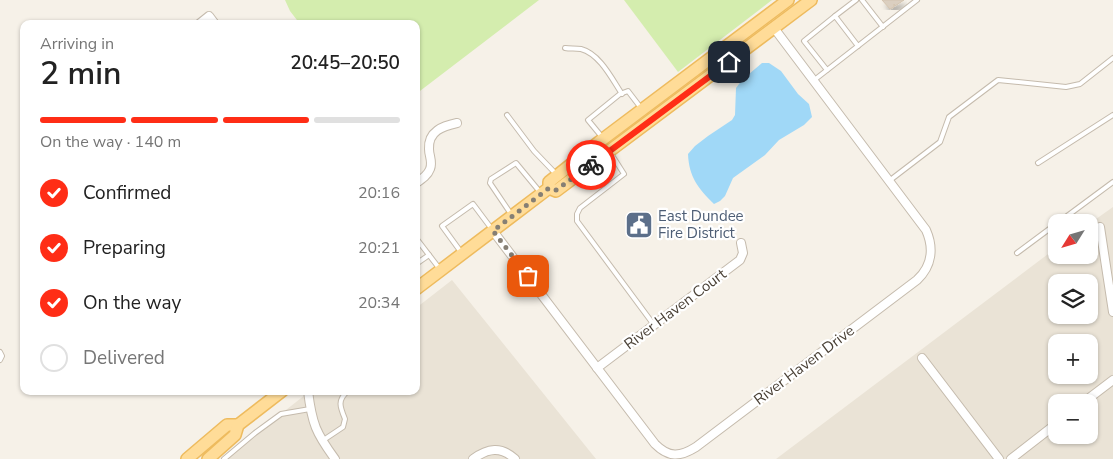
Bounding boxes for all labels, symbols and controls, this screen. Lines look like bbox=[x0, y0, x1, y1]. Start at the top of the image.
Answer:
text: Arriving in bbox=[40, 33, 114, 55]
pin bbox=[708, 41, 750, 83]
icon: home bbox=[715, 48, 743, 76]
text: 20:45–20:50 bbox=[290, 50, 400, 76]
text: 2 min bbox=[40, 52, 122, 95]
text: On the way · 140 m bbox=[40, 131, 181, 153]
courier bbox=[566, 140, 616, 190]
icon: bike bbox=[577, 151, 605, 179]
icon: check bbox=[40, 179, 68, 207]
text: Confirmed bbox=[83, 180, 171, 206]
text: 20:16 bbox=[358, 182, 400, 204]
place label: East Dundee Fire District bbox=[658, 206, 744, 243]
public building icon: East Dundee Fire District bbox=[624, 210, 654, 240]
north arrow bbox=[1048, 214, 1098, 264]
map controls bbox=[1048, 214, 1098, 444]
icon: check bbox=[40, 234, 68, 262]
text: Preparing bbox=[83, 235, 166, 261]
text: 20:21 bbox=[358, 237, 400, 259]
pin bbox=[507, 255, 549, 297]
icon: bag bbox=[514, 262, 542, 290]
street label: River Haven Court bbox=[620, 264, 731, 354]
button: layers bbox=[1048, 274, 1098, 324]
icon: check bbox=[40, 289, 68, 317]
text: On the way bbox=[83, 290, 181, 316]
text: 20:34 bbox=[358, 292, 400, 314]
street label: River Haven Drive bbox=[750, 321, 858, 409]
button: + bbox=[1048, 334, 1098, 384]
text: Delivered bbox=[83, 345, 165, 371]
button: − bbox=[1048, 394, 1098, 444]

